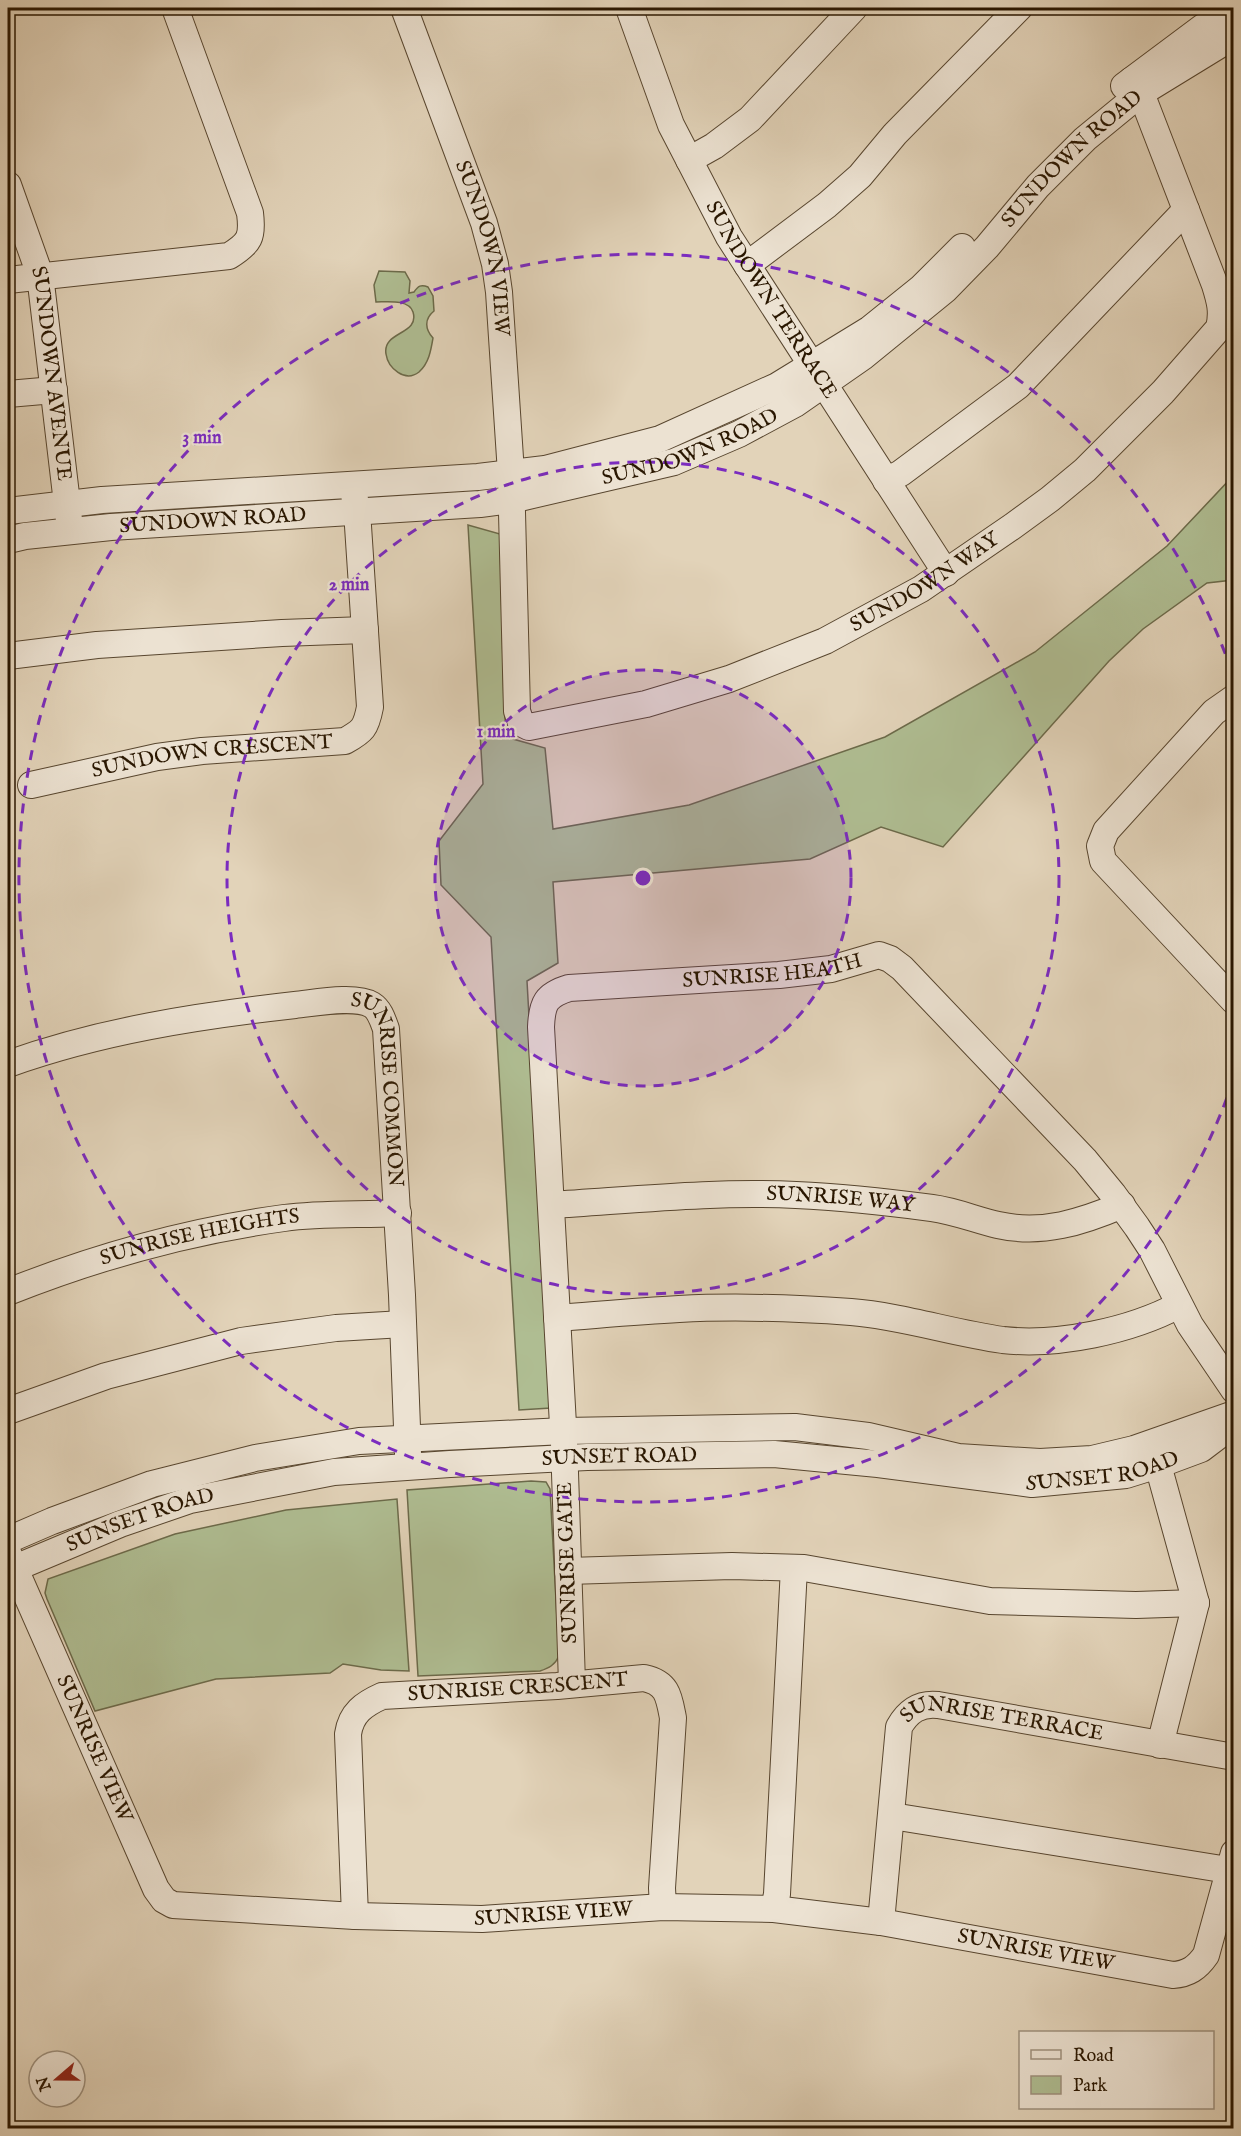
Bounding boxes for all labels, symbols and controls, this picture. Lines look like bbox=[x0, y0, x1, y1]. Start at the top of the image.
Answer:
street label: SUNDOWN ROAD bbox=[995, 84, 1148, 233]
street label: SUNDOWN VIEW bbox=[448, 157, 515, 338]
street label: SUNDOWN TERRACE bbox=[699, 196, 843, 404]
street label: SUNDOWN AVENUE bbox=[24, 263, 78, 482]
street label: SUNDOWN ROAD bbox=[599, 402, 783, 492]
text: 3 min bbox=[183, 427, 222, 450]
street label: SUNDOWN ROAD bbox=[119, 501, 307, 540]
street label: SUNDOWN WAY bbox=[845, 525, 1006, 638]
text: 2 min bbox=[329, 574, 370, 597]
text: 1 min bbox=[477, 721, 516, 744]
street label: SUNDOWN CRESCENT bbox=[89, 728, 334, 785]
centre of rings bbox=[633, 868, 653, 888]
street label: SUNRISE HEATH bbox=[681, 947, 865, 994]
street label: SUNRISE COMMON bbox=[349, 987, 409, 1188]
street label: SUNRISE WAY bbox=[766, 1181, 918, 1219]
street label: SUNRISE HEIGHTS bbox=[97, 1203, 301, 1272]
street label: SUNSET ROAD bbox=[541, 1442, 697, 1473]
street label: SUNSET ROAD bbox=[1024, 1445, 1183, 1498]
street label: SUNSET ROAD bbox=[62, 1482, 216, 1559]
street label: SUNRISE GATE bbox=[552, 1482, 584, 1644]
street label: SUNRISE CRESCENT bbox=[407, 1666, 630, 1708]
street label: SUNRISE VIEW bbox=[50, 1671, 139, 1828]
street label: SUNRISE TERRACE bbox=[894, 1691, 1105, 1747]
street label: SUNRISE VIEW bbox=[474, 1895, 635, 1933]
street label: SUNRISE VIEW bbox=[955, 1923, 1117, 1978]
legend bbox=[1019, 2031, 1214, 2109]
text: Road bbox=[1073, 2045, 1114, 2068]
north arrow bbox=[27, 2049, 87, 2109]
text: N bbox=[33, 2073, 57, 2094]
text: Park bbox=[1073, 2075, 1108, 2098]

